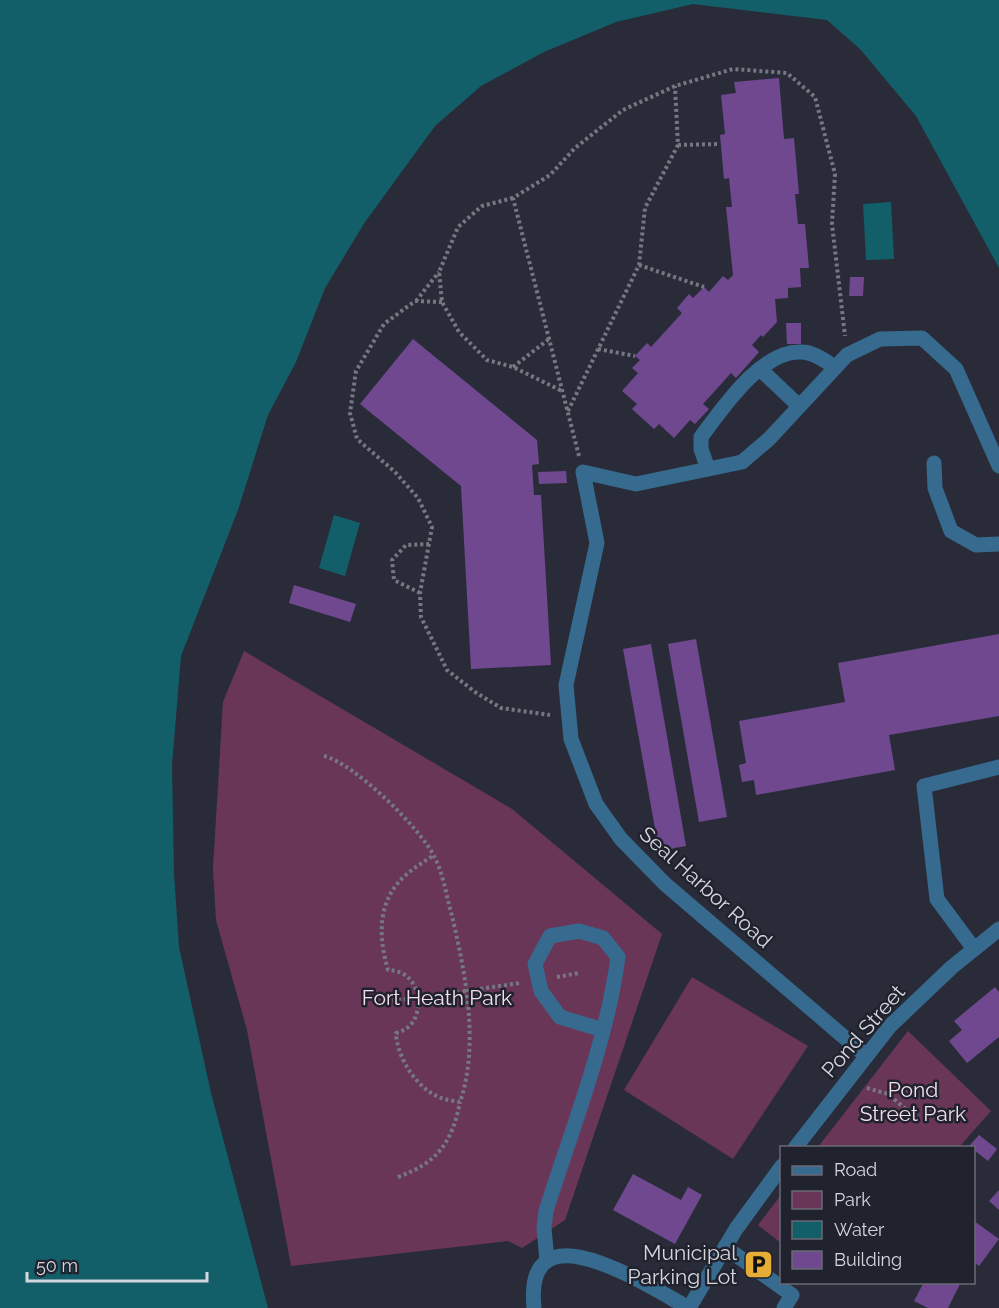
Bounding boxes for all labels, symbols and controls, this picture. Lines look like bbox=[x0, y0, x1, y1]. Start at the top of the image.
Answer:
street label: Seal Harbor Road bbox=[635, 821, 777, 953]
street label: Pond Street bbox=[816, 980, 910, 1082]
park label: Fort Heath Park bbox=[362, 985, 512, 1010]
park label: Pond Street Park bbox=[860, 1077, 966, 1126]
legend bbox=[780, 1146, 975, 1284]
text: Road bbox=[834, 1159, 877, 1180]
text: Park bbox=[834, 1189, 871, 1210]
text: Water bbox=[834, 1219, 885, 1240]
place label: Municipal Parking Lot bbox=[628, 1240, 737, 1289]
scale bar bbox=[27, 1245, 207, 1283]
parking icon: Municipal Parking Lot bbox=[742, 1248, 774, 1280]
text: Building bbox=[834, 1249, 902, 1270]
text: 50 m bbox=[36, 1255, 78, 1276]

